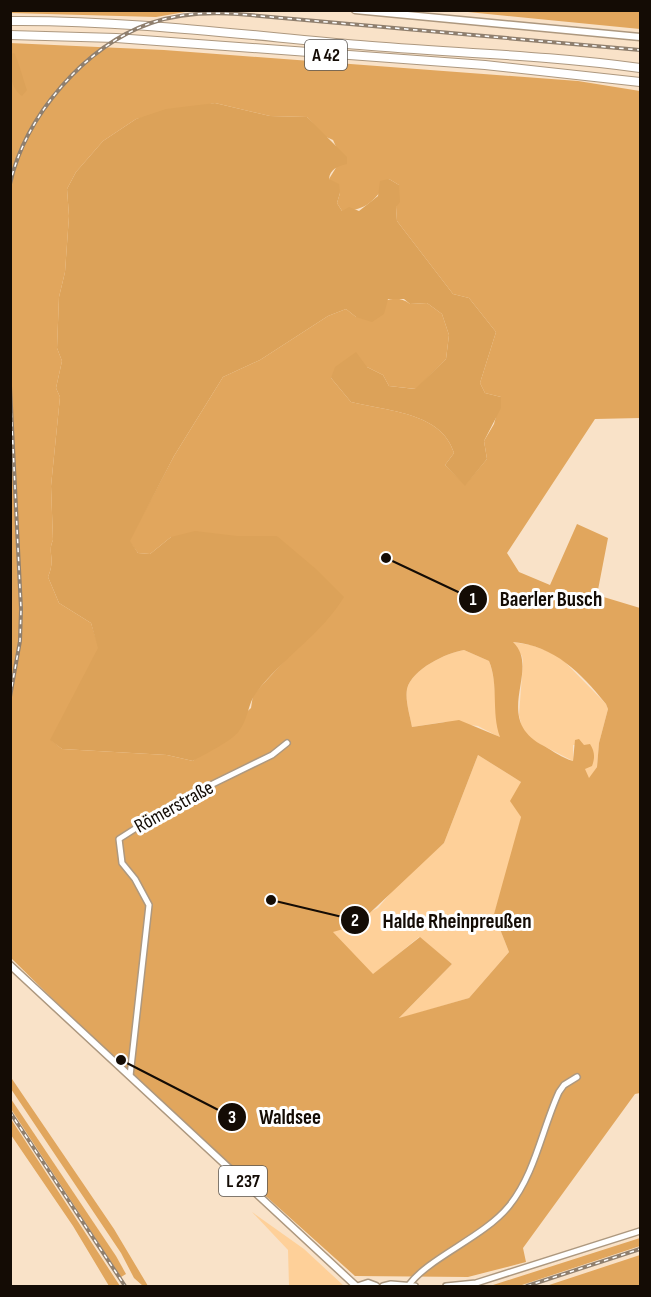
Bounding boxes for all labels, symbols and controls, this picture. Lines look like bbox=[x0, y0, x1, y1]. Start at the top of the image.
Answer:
road number: A 42 bbox=[305, 40, 347, 70]
callout: Baerler Busch bbox=[458, 580, 615, 619]
text: Baerler Busch bbox=[500, 587, 602, 612]
text: 1 bbox=[469, 589, 477, 610]
street label: Römerstraße bbox=[130, 776, 218, 838]
callout: Halde Rheinpreußen bbox=[340, 901, 543, 940]
text: Halde Rheinpreußen bbox=[382, 909, 532, 934]
text: 2 bbox=[351, 910, 359, 931]
callout: Waldsee bbox=[217, 1097, 333, 1136]
text: Waldsee bbox=[259, 1105, 321, 1130]
text: 3 bbox=[228, 1107, 236, 1128]
road number: L 237 bbox=[219, 1166, 267, 1196]

